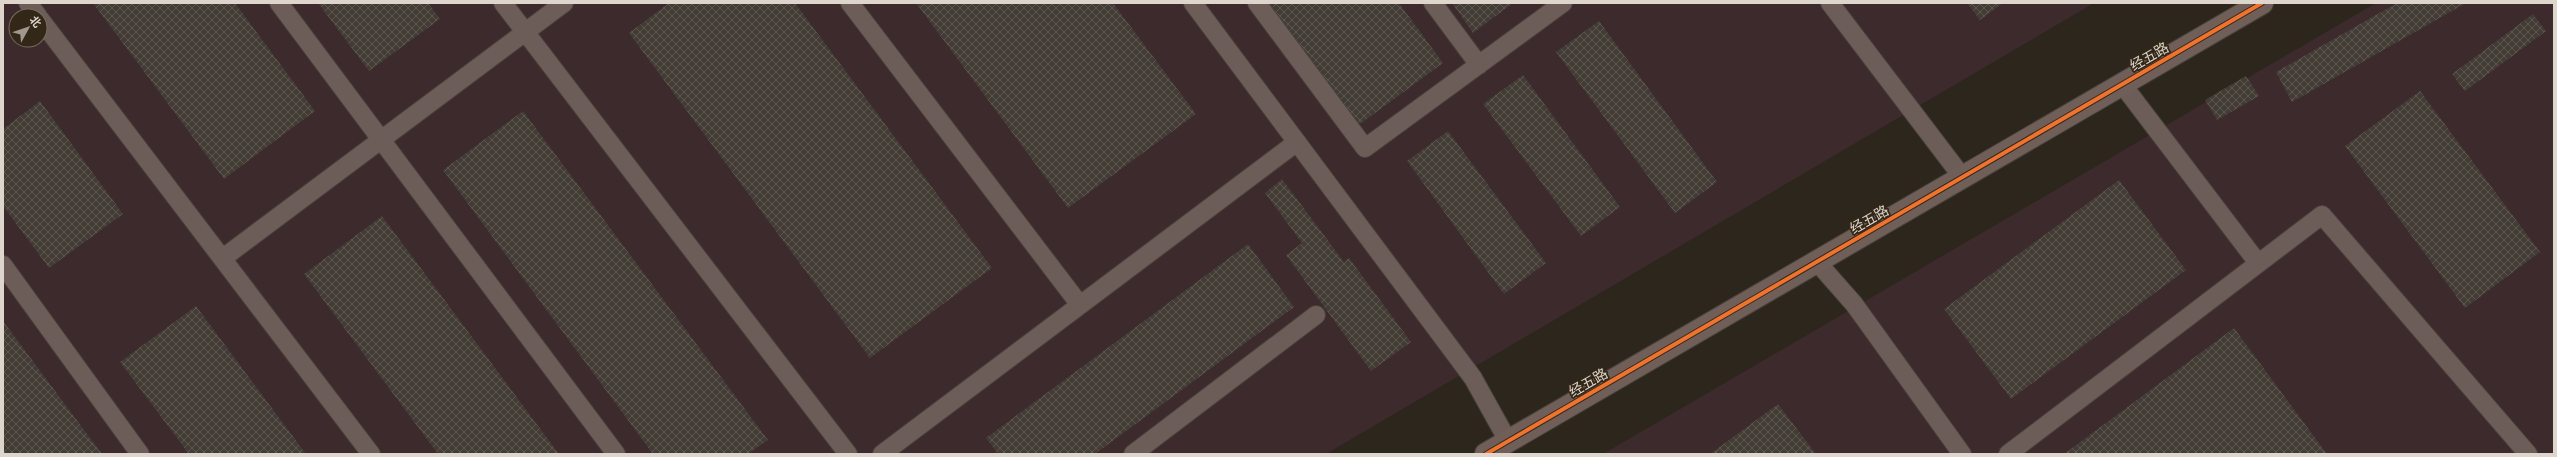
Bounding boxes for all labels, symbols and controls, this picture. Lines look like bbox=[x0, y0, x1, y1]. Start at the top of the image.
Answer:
north arrow bbox=[8, 8, 48, 48]
text: 北 bbox=[27, 12, 45, 30]
street label: 经五路 bbox=[2126, 37, 2172, 75]
street label: 经五路 bbox=[1846, 200, 1892, 238]
street label: 经五路 bbox=[1565, 363, 1611, 401]

